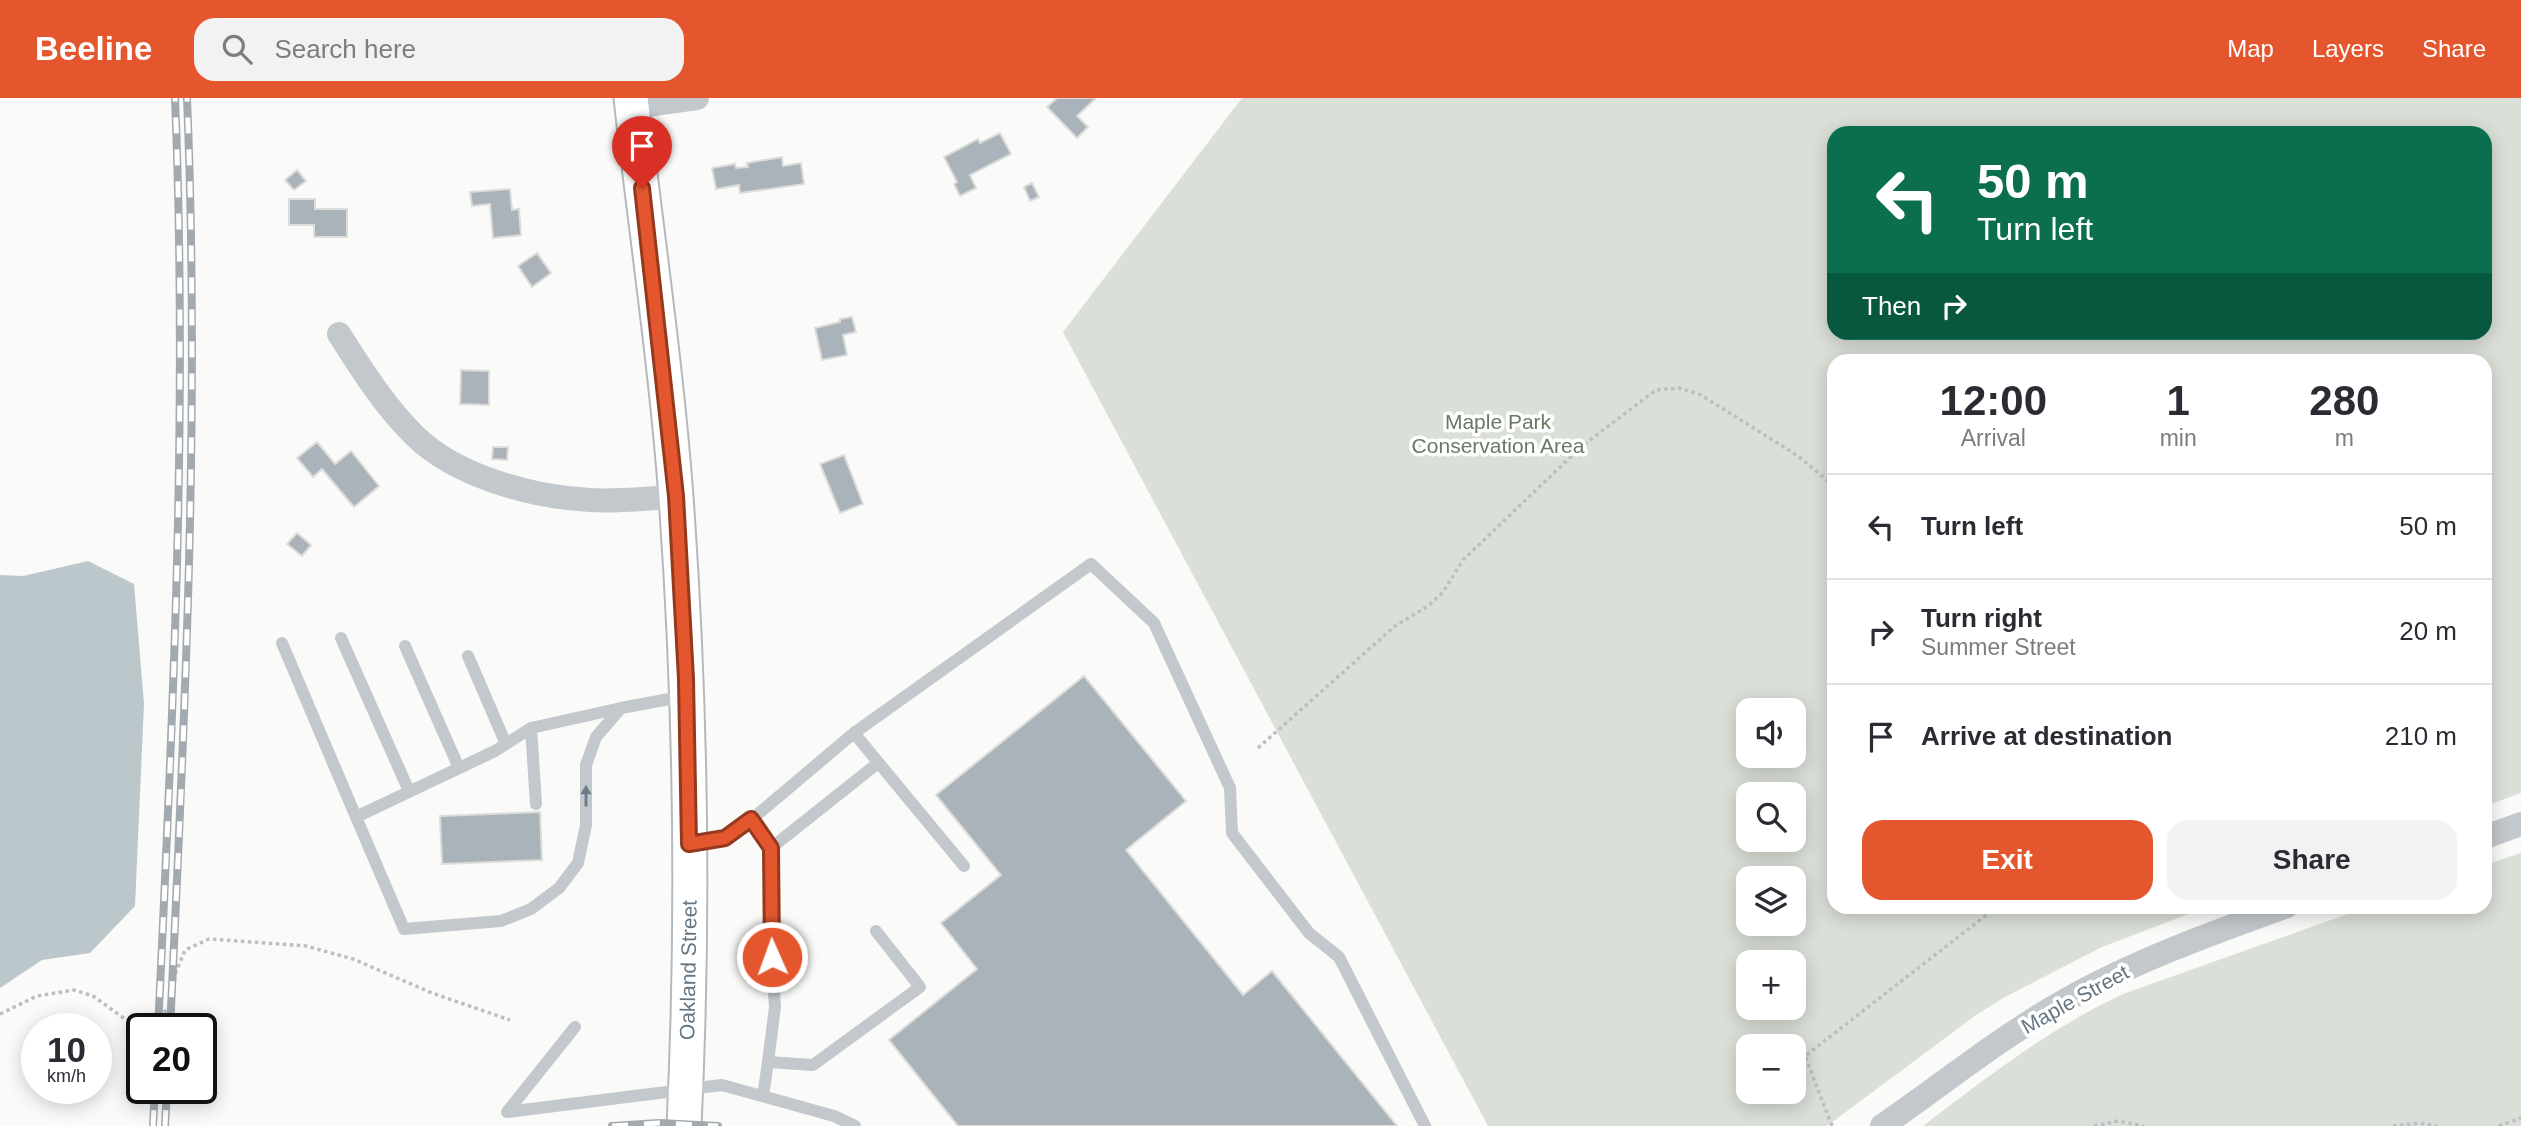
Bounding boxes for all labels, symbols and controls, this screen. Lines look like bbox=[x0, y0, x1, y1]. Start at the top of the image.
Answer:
search box bbox=[194, 18, 684, 81]
text: Beeline bbox=[35, 30, 152, 67]
icon: search bbox=[218, 30, 256, 68]
text: Search here bbox=[274, 34, 416, 64]
text: Map bbox=[2227, 35, 2274, 62]
text: Layers bbox=[2312, 35, 2384, 62]
text: Share bbox=[2422, 35, 2486, 62]
pin bbox=[612, 116, 672, 188]
icon: arrive bbox=[623, 127, 661, 165]
icon: left bbox=[1862, 154, 1953, 245]
text: 50 m bbox=[1977, 154, 2089, 208]
text: Turn left bbox=[1977, 211, 2093, 247]
icon: right bbox=[1935, 287, 1973, 325]
text: Then bbox=[1862, 291, 1921, 321]
text: 12:00 bbox=[1940, 377, 2047, 424]
text: 1 bbox=[2166, 377, 2190, 424]
text: 280 bbox=[2309, 377, 2379, 424]
park label: Maple Park Conservation Area bbox=[1412, 410, 1585, 457]
text: Arrival bbox=[1961, 425, 2026, 451]
text: min bbox=[2160, 425, 2197, 451]
text: m bbox=[2335, 425, 2354, 451]
icon: left bbox=[1862, 508, 1900, 546]
text: Turn left bbox=[1921, 511, 2023, 541]
text: 50 m bbox=[2399, 511, 2457, 541]
text: Turn right bbox=[1921, 603, 2042, 633]
icon: right bbox=[1862, 613, 1900, 651]
text: 20 m bbox=[2399, 616, 2457, 646]
text: Summer Street bbox=[1921, 634, 2076, 660]
map controls bbox=[1736, 698, 1806, 1104]
button: sound bbox=[1736, 698, 1806, 768]
icon: arrive bbox=[1862, 718, 1900, 756]
text: Arrive at destination bbox=[1921, 721, 2172, 751]
text: 210 m bbox=[2385, 721, 2457, 751]
button: search bbox=[1736, 782, 1806, 852]
one-way arrow bbox=[580, 784, 592, 806]
button: Exit bbox=[1862, 820, 2153, 900]
button: Share bbox=[2167, 820, 2457, 900]
button: layers bbox=[1736, 866, 1806, 936]
street label: Oakland Street bbox=[675, 900, 701, 1040]
position arrow bbox=[735, 920, 809, 994]
button: + bbox=[1736, 950, 1806, 1020]
street label: Maple Street bbox=[2017, 960, 2133, 1038]
speed limit sign: 20 bbox=[126, 1013, 217, 1104]
text: 10 bbox=[47, 1030, 86, 1069]
button: − bbox=[1736, 1034, 1806, 1104]
text: km/h bbox=[47, 1066, 86, 1086]

